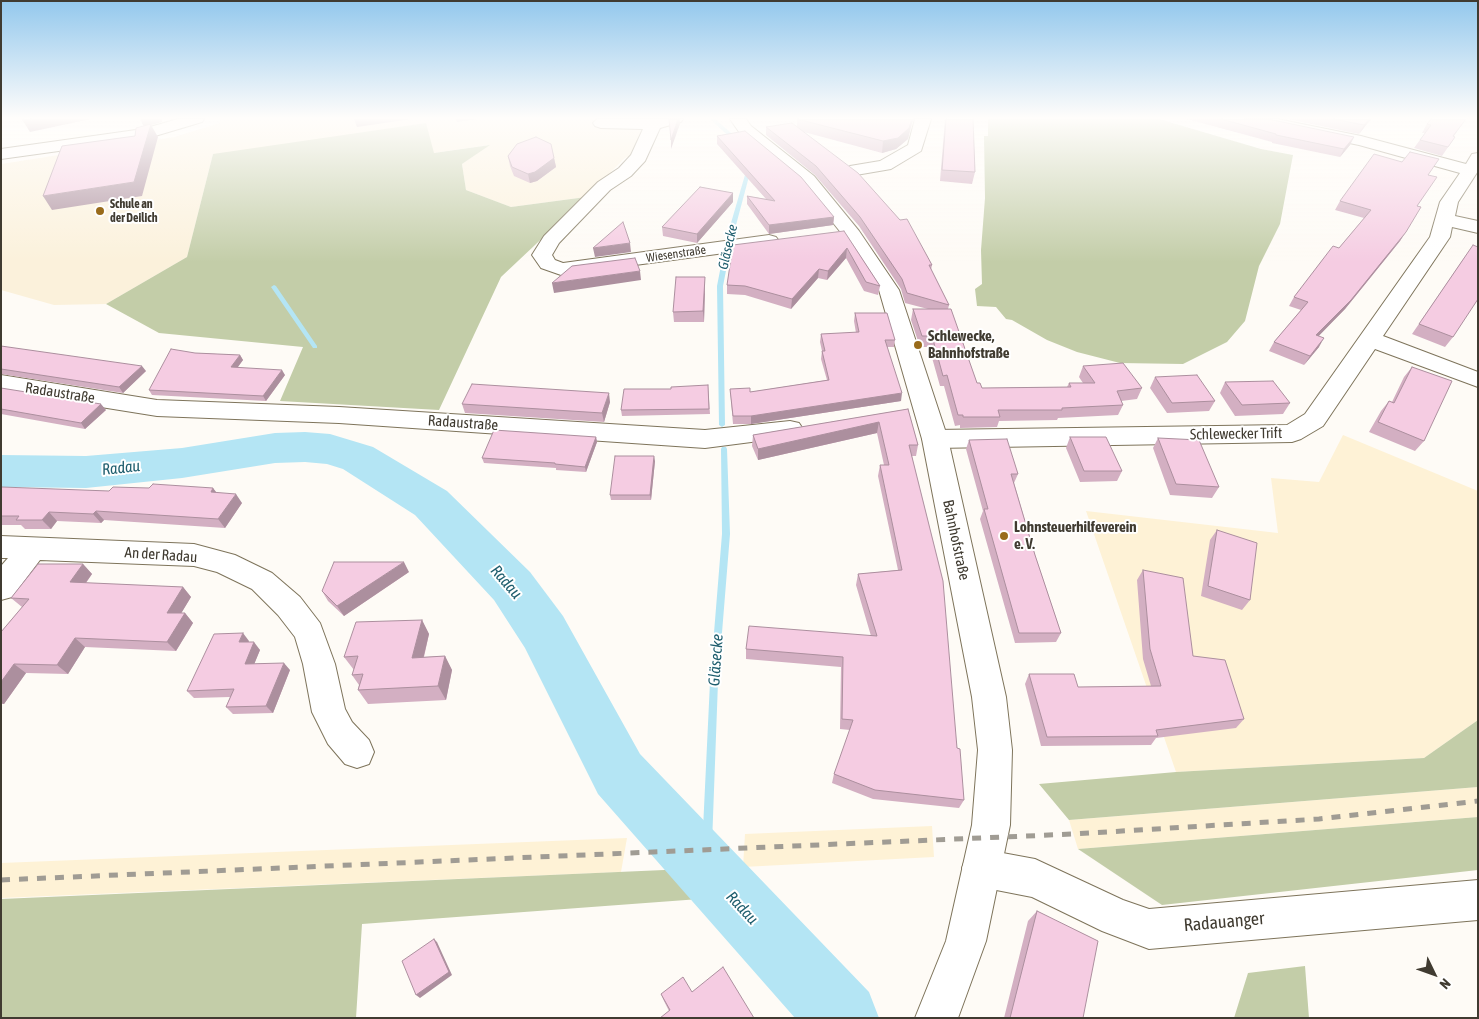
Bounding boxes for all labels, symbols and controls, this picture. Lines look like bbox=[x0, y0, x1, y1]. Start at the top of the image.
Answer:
place label: Schule an der Deilich bbox=[110, 197, 157, 225]
marker: Schule an der Deilich bbox=[94, 205, 106, 217]
water label: Gläsecke bbox=[715, 223, 741, 271]
street label: Wiesenstraße bbox=[645, 243, 707, 265]
place label: Schlewecke, Bahnhofstraße bbox=[928, 327, 1010, 362]
marker: Schlewecke, Bahnhofstraße bbox=[912, 339, 924, 351]
street label: Radaustraße bbox=[24, 379, 96, 407]
street label: Radaustraße bbox=[427, 412, 499, 434]
street label: Schlewecker Trift bbox=[1190, 424, 1282, 444]
water label: Radau bbox=[101, 456, 141, 480]
street label: Bahnhofstraße bbox=[939, 498, 973, 582]
place label: Lohnsteuerhilfeverein e. V. bbox=[1014, 518, 1136, 553]
marker: Lohnsteuerhilfeverein e. V. bbox=[998, 530, 1010, 542]
street label: An der Radau bbox=[124, 543, 198, 567]
water label: Radau bbox=[486, 561, 526, 603]
water label: Gläsecke bbox=[705, 633, 727, 687]
water label: Radau bbox=[722, 887, 762, 929]
street label: Radauanger bbox=[1183, 908, 1265, 936]
north arrow bbox=[1409, 949, 1459, 999]
text: N bbox=[1436, 976, 1454, 992]

